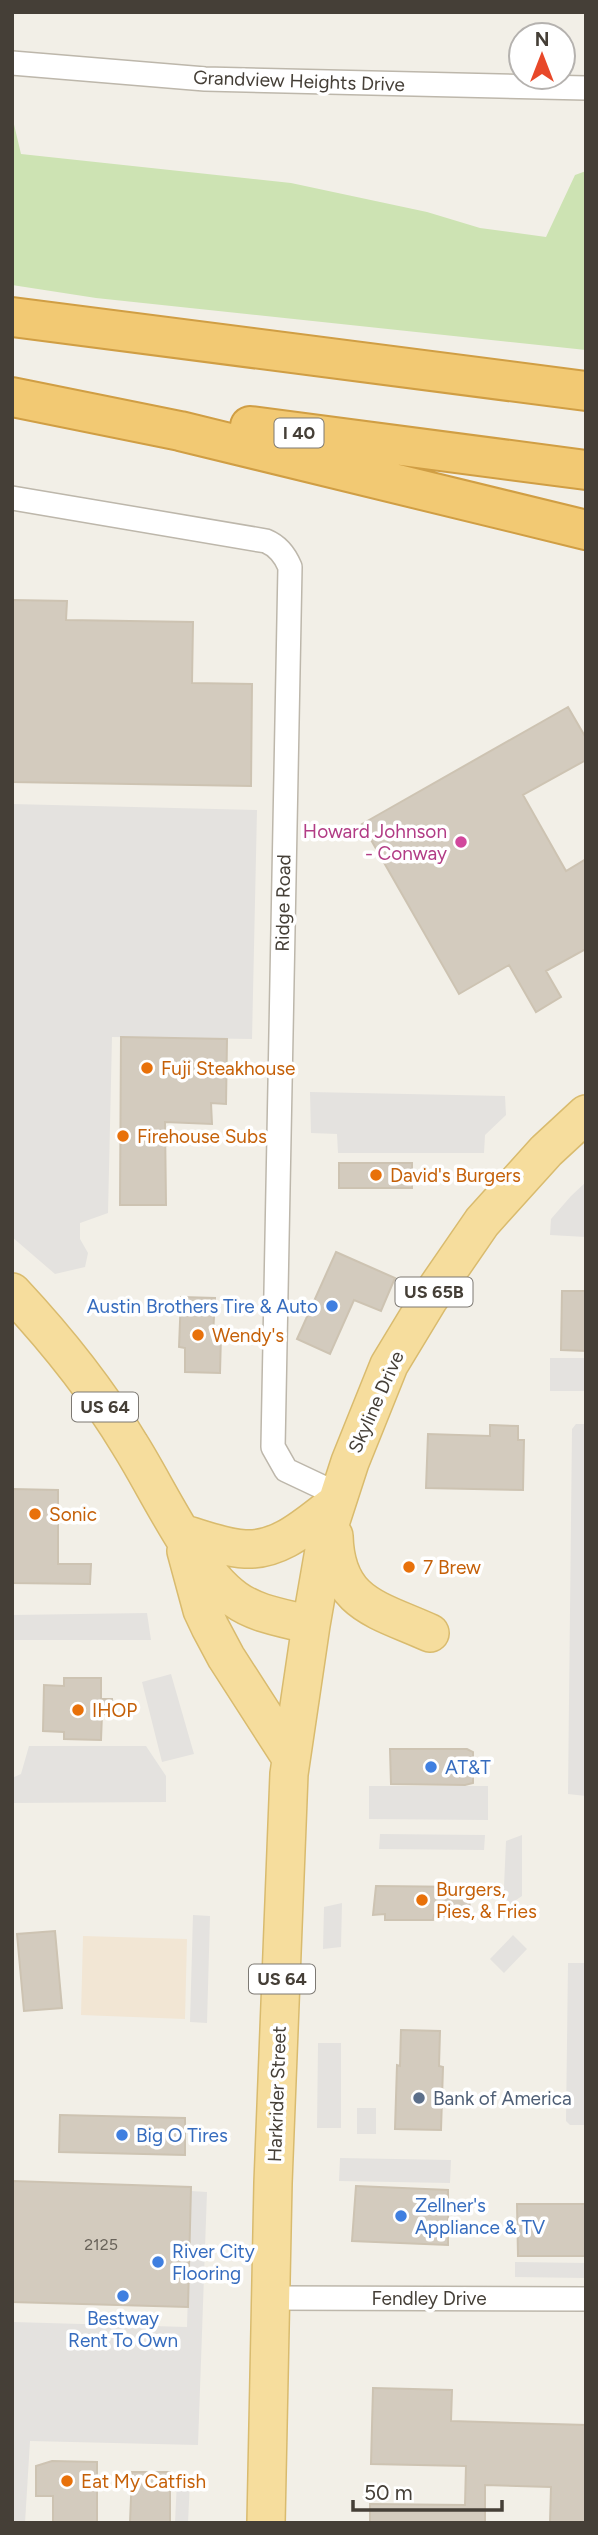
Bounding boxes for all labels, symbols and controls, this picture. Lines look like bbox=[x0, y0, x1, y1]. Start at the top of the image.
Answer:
north arrow bbox=[507, 21, 577, 91]
text: N bbox=[535, 28, 549, 51]
street label: Grandview Heights Drive bbox=[193, 66, 405, 96]
road number: I 40 bbox=[274, 418, 324, 447]
place label: Howard Johnson - Conway bbox=[303, 820, 447, 865]
marker: Howard Johnson - Conway bbox=[453, 834, 469, 850]
street label: Ridge Road bbox=[271, 854, 295, 952]
place label: Fuji Steakhouse bbox=[161, 1057, 295, 1080]
marker: Fuji Steakhouse bbox=[139, 1060, 155, 1076]
place label: Firehouse Subs bbox=[137, 1125, 267, 1148]
marker: Firehouse Subs bbox=[115, 1128, 131, 1144]
place label: David's Burgers bbox=[390, 1164, 521, 1187]
marker: David's Burgers bbox=[368, 1167, 384, 1183]
road number: US 65B bbox=[396, 1278, 472, 1307]
place label: Austin Brothers Tire & Auto bbox=[87, 1295, 318, 1318]
marker: Austin Brothers Tire & Auto bbox=[324, 1298, 340, 1314]
place label: Wendy's bbox=[212, 1324, 284, 1347]
marker: Wendy's bbox=[190, 1327, 206, 1343]
street label: Skyline Drive bbox=[343, 1347, 409, 1457]
road number: US 64 bbox=[72, 1392, 138, 1422]
place label: Sonic bbox=[49, 1503, 97, 1526]
marker: Sonic bbox=[27, 1506, 43, 1522]
place label: 7 Brew bbox=[423, 1556, 481, 1579]
marker: 7 Brew bbox=[401, 1559, 417, 1575]
place label: IHOP bbox=[92, 1699, 137, 1722]
marker: IHOP bbox=[70, 1702, 86, 1718]
place label: AT&T bbox=[445, 1756, 491, 1779]
marker: AT&T bbox=[423, 1759, 439, 1775]
place label: Burgers, Pies, & Fries bbox=[436, 1878, 537, 1923]
marker: Burgers, Pies, & Fries bbox=[414, 1892, 430, 1908]
road number: US 64 bbox=[249, 1965, 315, 1994]
street label: Harkrider Street bbox=[263, 2026, 291, 2162]
place label: Bank of America bbox=[433, 2087, 572, 2110]
marker: Bank of America bbox=[411, 2090, 427, 2106]
place label: Big O Tires bbox=[136, 2124, 228, 2147]
marker: Big O Tires bbox=[114, 2127, 130, 2143]
place label: Zellner's Appliance & TV bbox=[415, 2194, 545, 2239]
marker: Zellner's Appliance & TV bbox=[393, 2208, 409, 2224]
house number: 2125 bbox=[84, 2235, 118, 2254]
place label: River City Flooring bbox=[172, 2240, 255, 2285]
marker: River City Flooring bbox=[150, 2254, 166, 2270]
street label: Fendley Drive bbox=[371, 2287, 487, 2310]
marker: Bestway Rent To Own bbox=[115, 2288, 131, 2304]
place label: Bestway Rent To Own bbox=[68, 2307, 178, 2352]
scale bar bbox=[353, 2468, 502, 2512]
place label: Eat My Catfish bbox=[81, 2470, 206, 2493]
marker: Eat My Catfish bbox=[59, 2473, 75, 2489]
text: 50 m bbox=[364, 2480, 413, 2505]

